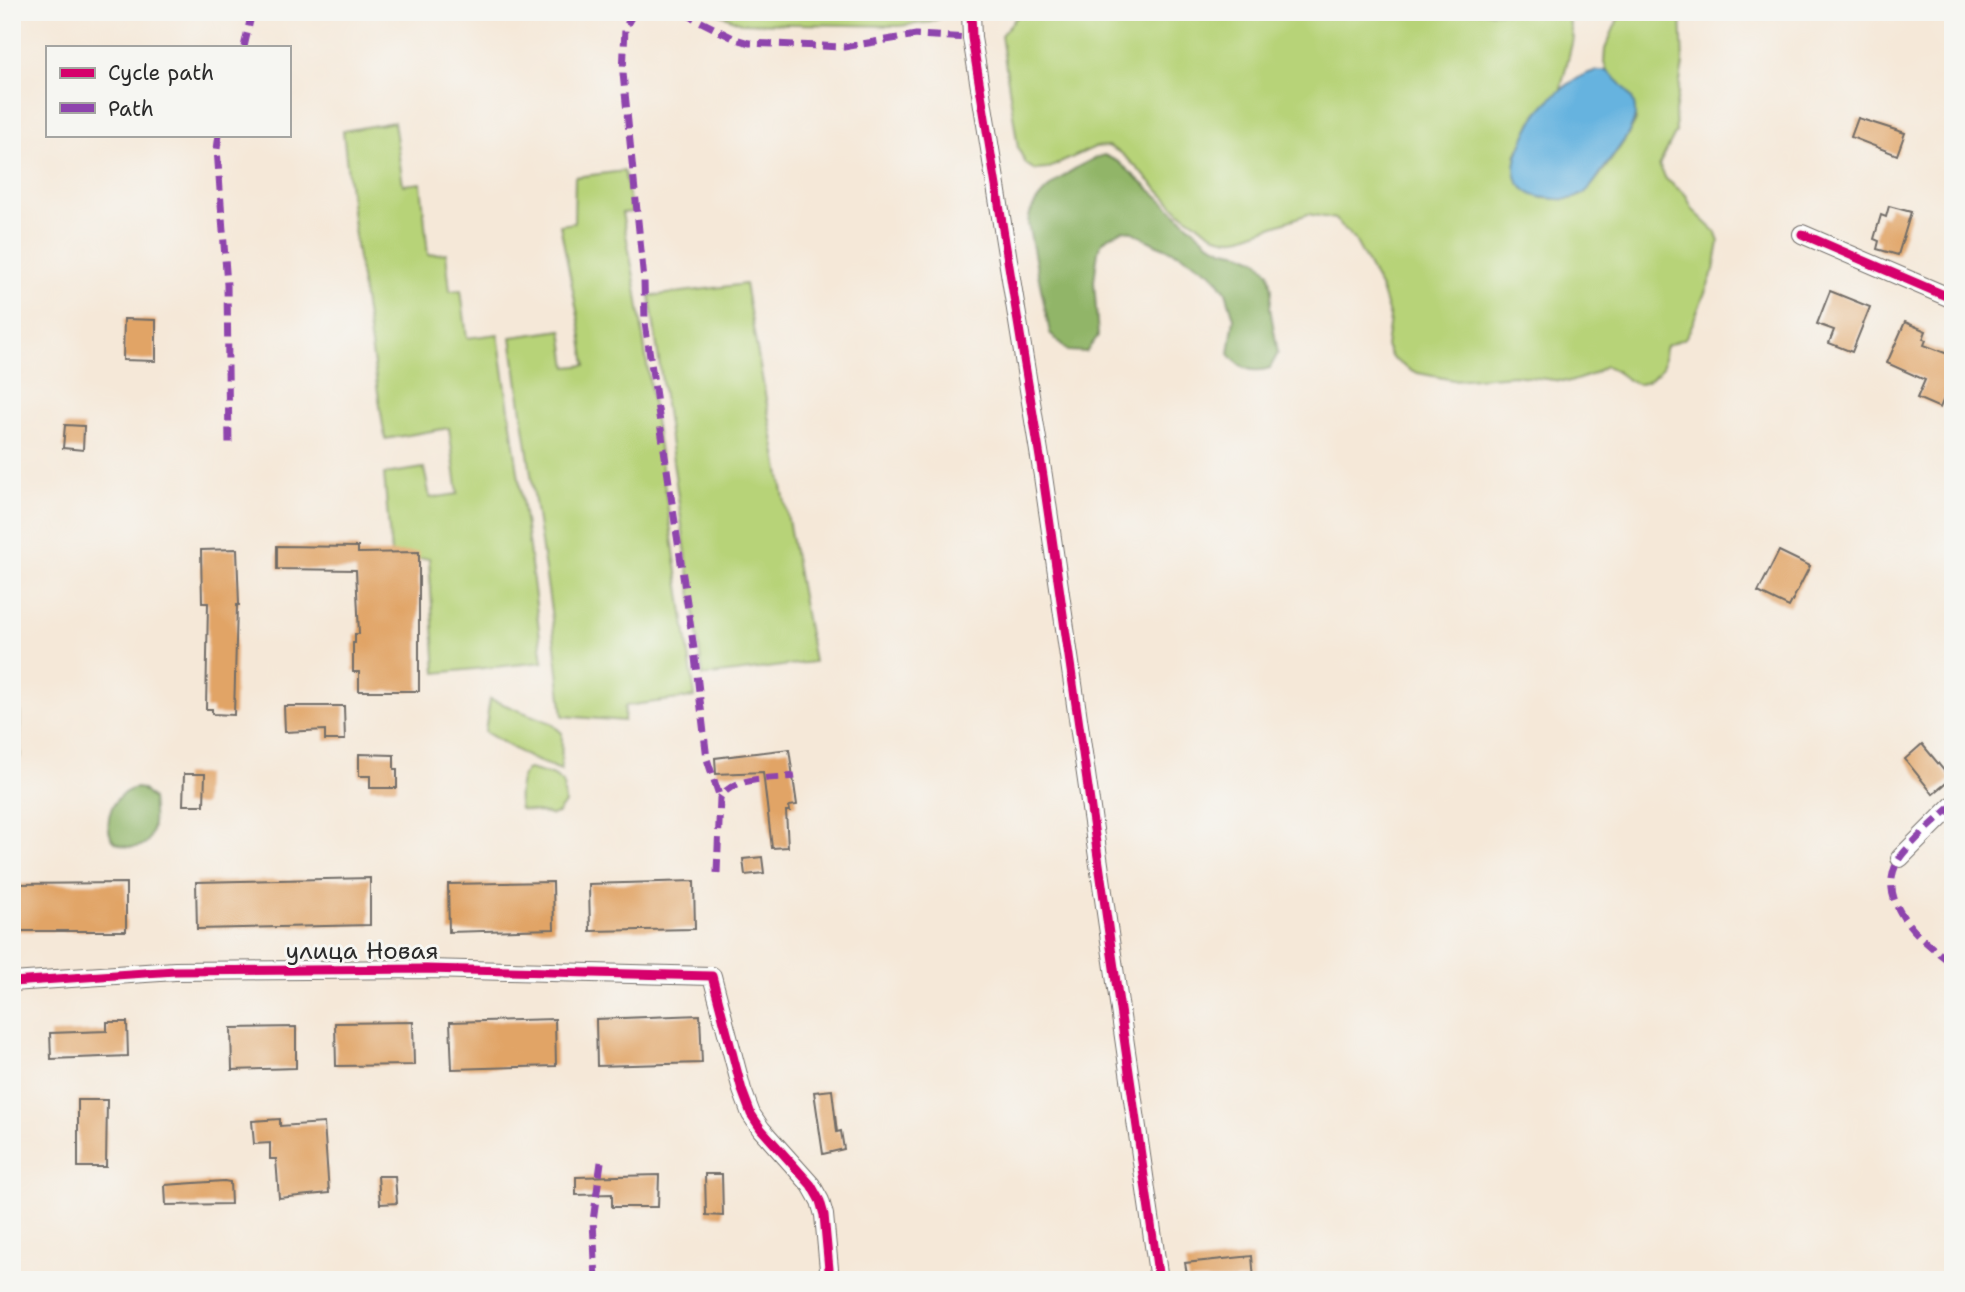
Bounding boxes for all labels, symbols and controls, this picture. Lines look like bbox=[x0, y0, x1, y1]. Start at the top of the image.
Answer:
legend bbox=[46, 46, 290, 136]
text: Cycle path bbox=[108, 59, 214, 87]
text: Path bbox=[108, 95, 154, 123]
street label: улица Новая bbox=[285, 935, 439, 967]

